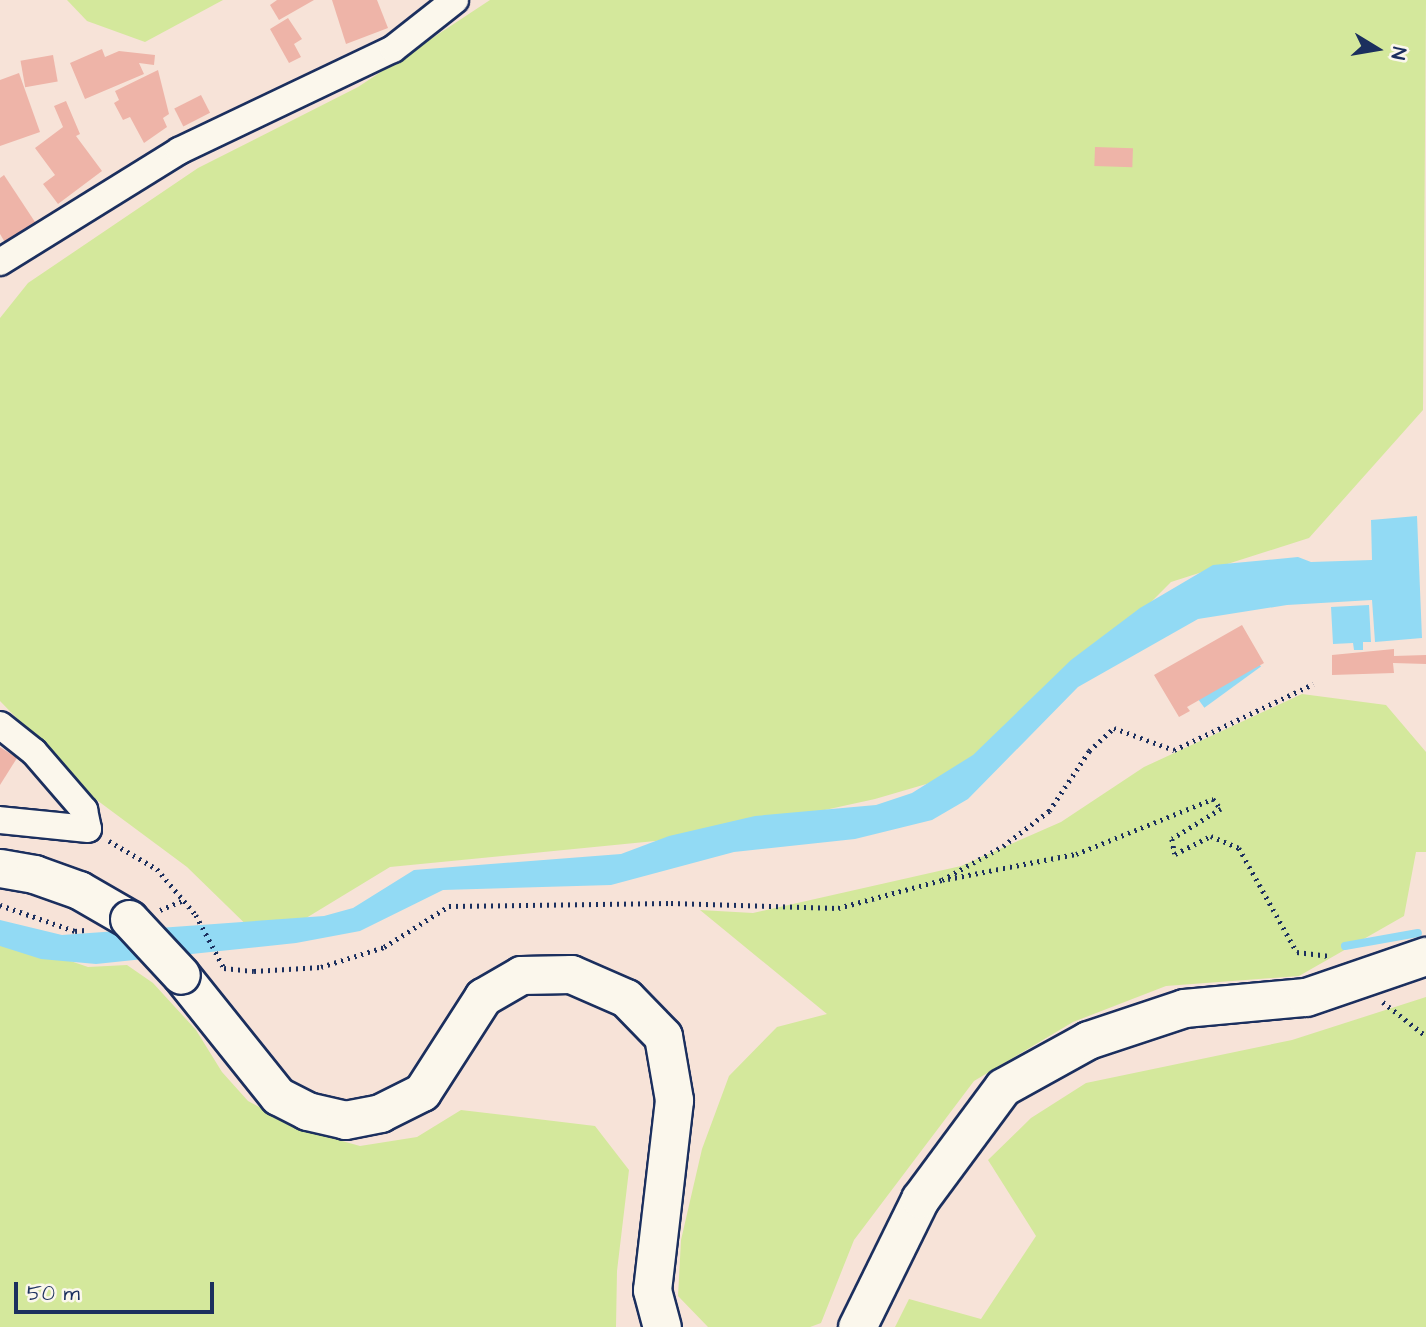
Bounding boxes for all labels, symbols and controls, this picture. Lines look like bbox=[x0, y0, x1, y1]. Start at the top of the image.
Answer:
north arrow bbox=[1342, 14, 1412, 84]
text: N bbox=[1384, 45, 1412, 62]
scale bar bbox=[18, 1268, 217, 1312]
text: 50 m bbox=[27, 1279, 80, 1308]

